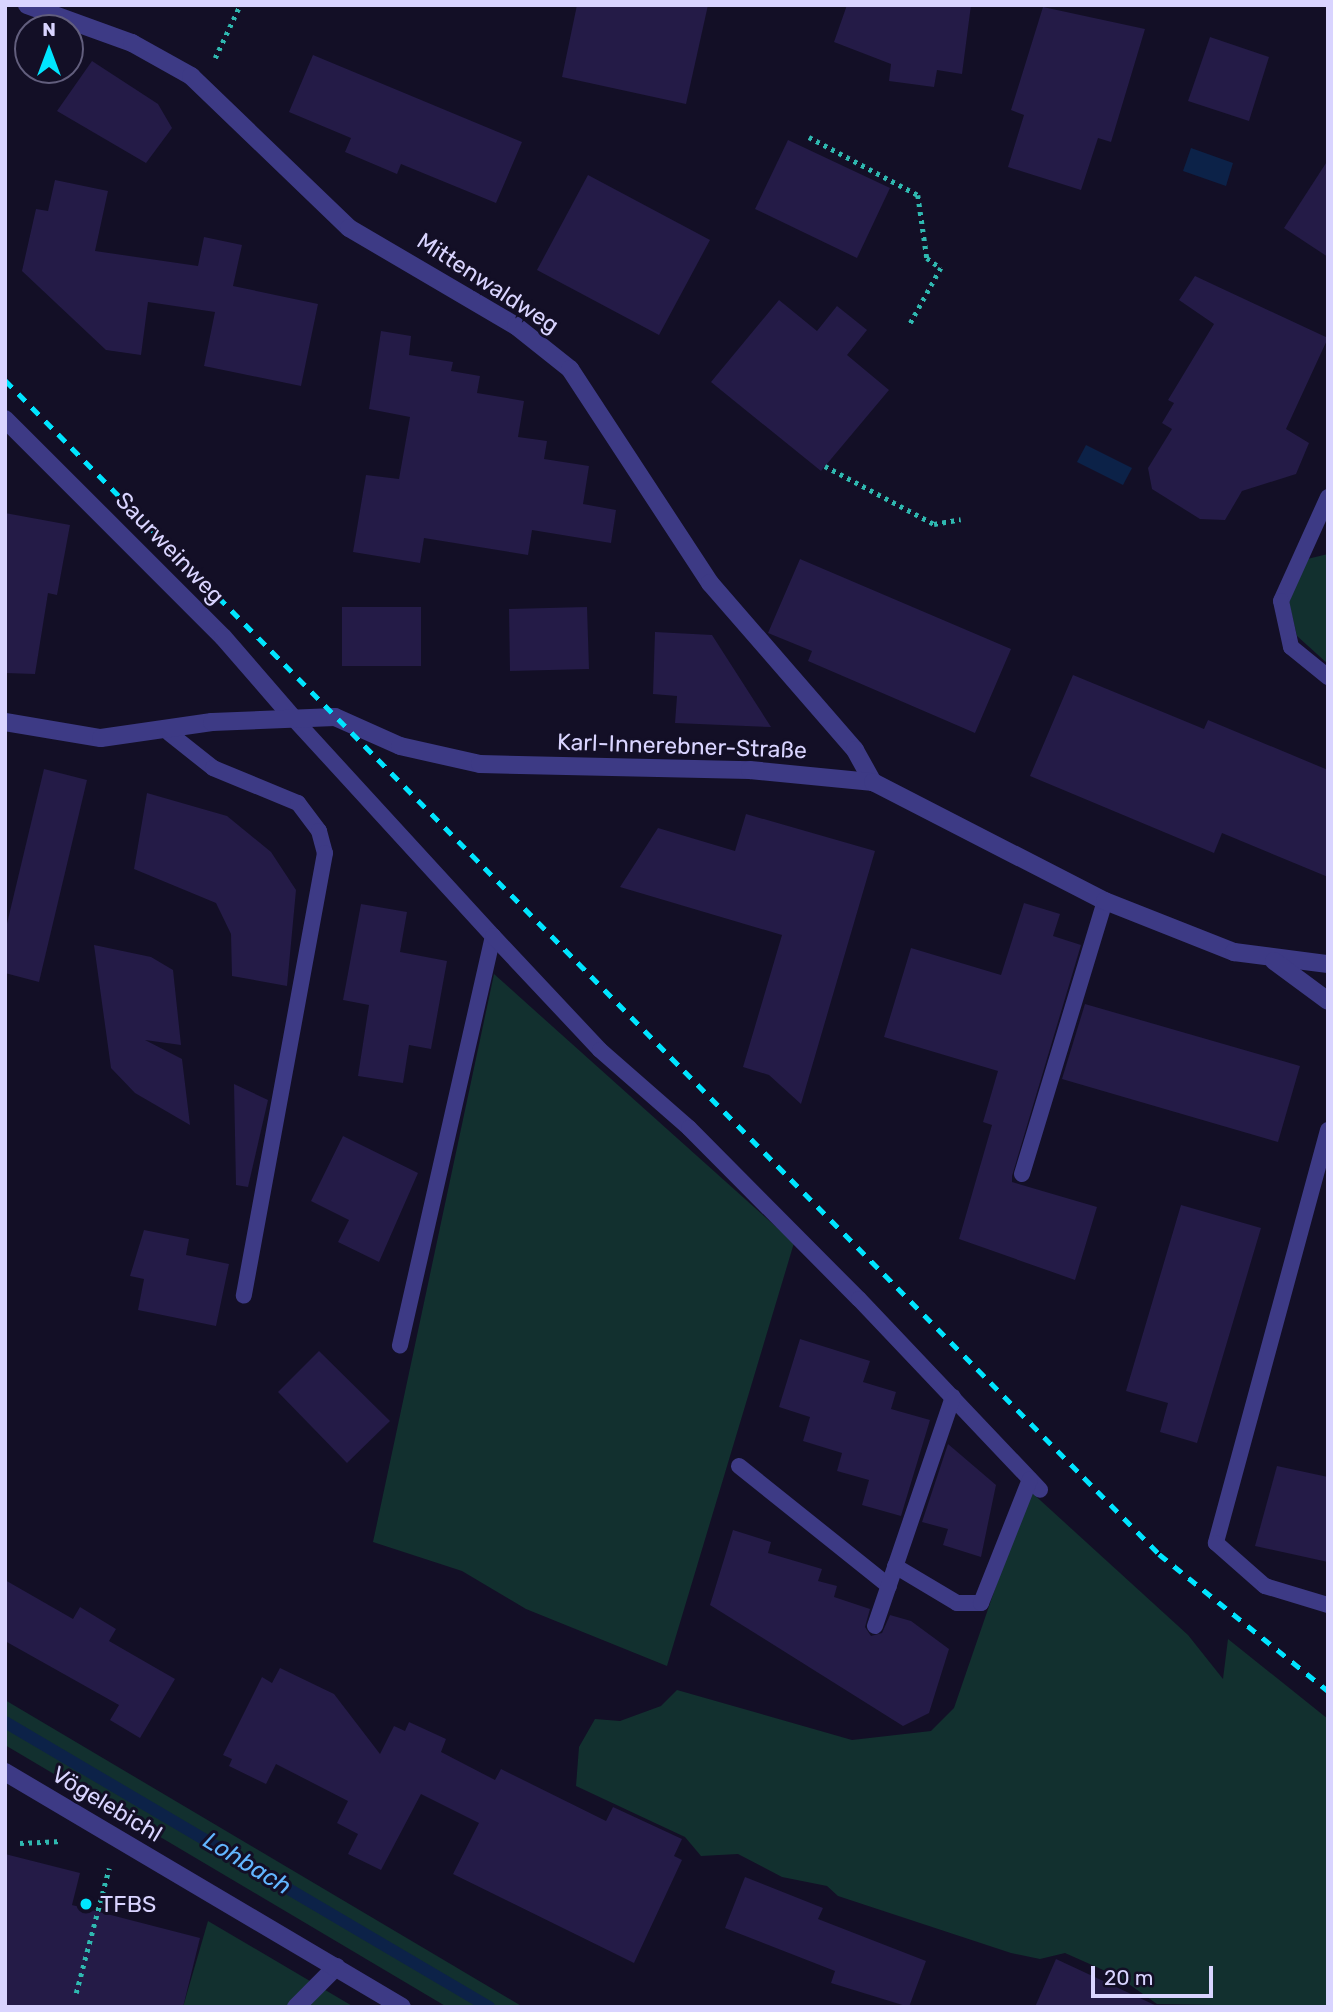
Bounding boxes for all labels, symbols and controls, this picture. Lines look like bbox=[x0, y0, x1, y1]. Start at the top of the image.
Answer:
north arrow bbox=[14, 14, 84, 84]
text: N bbox=[42, 18, 56, 41]
street label: Mittenwaldweg bbox=[412, 227, 564, 339]
street label: Saurweinweg bbox=[110, 486, 230, 610]
street label: Karl-Innerebner-Straße bbox=[557, 728, 807, 764]
street label: Vögelebichl bbox=[47, 1760, 167, 1848]
water label: Lohbach bbox=[198, 1827, 296, 1901]
place label: TFBS bbox=[100, 1890, 156, 1918]
marker: TFBS bbox=[78, 1896, 94, 1912]
scale bar bbox=[1095, 1952, 1218, 1996]
text: 20 m bbox=[1104, 1965, 1153, 1990]

